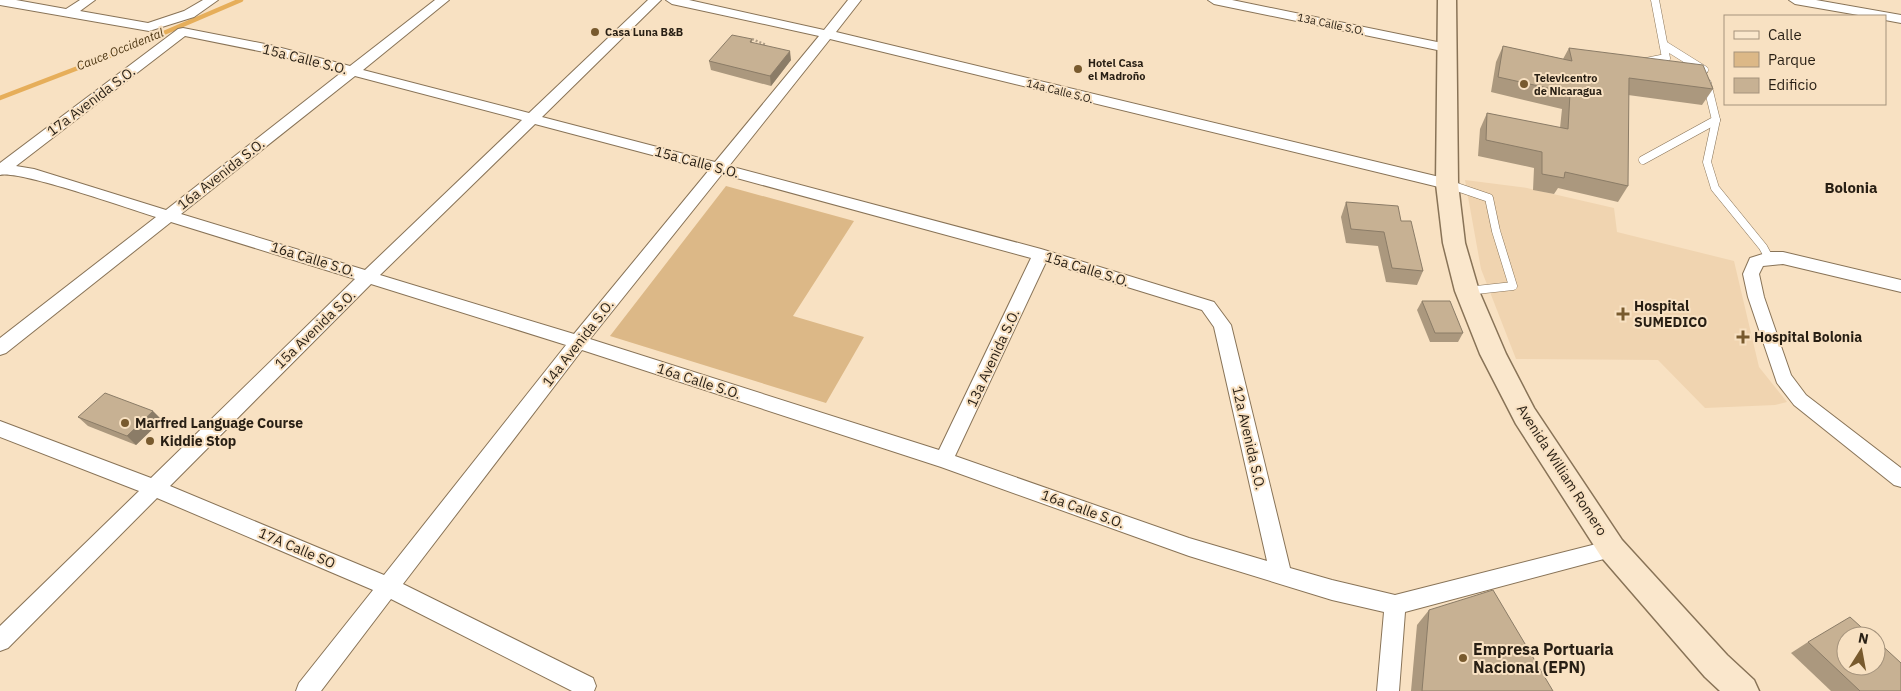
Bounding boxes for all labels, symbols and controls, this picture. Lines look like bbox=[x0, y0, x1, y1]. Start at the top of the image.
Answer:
street label: 13a Calle S.O. bbox=[1296, 10, 1366, 38]
legend bbox=[1724, 15, 1886, 105]
water label: Cauce Occidental bbox=[74, 24, 166, 73]
place label: Casa Luna B&B bbox=[605, 25, 683, 39]
text: Calle bbox=[1768, 25, 1802, 44]
marker: Casa Luna B&B bbox=[589, 26, 601, 38]
street label: 15a Calle S.O. bbox=[261, 40, 349, 78]
text: Parque bbox=[1768, 50, 1816, 69]
place label: Hotel Casa el Madroño bbox=[1088, 56, 1145, 83]
street label: 17a Avenida S.O. bbox=[43, 62, 139, 140]
marker: Hotel Casa el Madroño bbox=[1072, 63, 1084, 75]
place label: Televicentro de Nicaragua bbox=[1534, 71, 1602, 98]
text: Edificio bbox=[1768, 75, 1817, 94]
street label: 14a Calle S.O. bbox=[1025, 76, 1095, 106]
marker: Televicentro de Nicaragua bbox=[1518, 78, 1530, 90]
street label: 16a Avenida S.O. bbox=[174, 134, 268, 214]
street label: 15a Calle S.O. bbox=[653, 142, 741, 182]
district label: Bolonia bbox=[1824, 178, 1878, 197]
street label: 16a Calle S.O. bbox=[269, 238, 357, 280]
street label: 15a Calle S.O. bbox=[1043, 248, 1131, 290]
street label: 15a Avenida S.O. bbox=[271, 286, 359, 372]
street label: 14a Avenida S.O. bbox=[538, 296, 618, 390]
place label: Hospital SUMEDICO bbox=[1634, 297, 1707, 331]
street label: 13a Avenida S.O. bbox=[962, 306, 1024, 410]
marker: Hospital SUMEDICO bbox=[1616, 307, 1630, 321]
place label: Hospital Bolonia bbox=[1754, 328, 1862, 346]
marker: Hospital Bolonia bbox=[1736, 330, 1750, 344]
street label: 16a Calle S.O. bbox=[655, 359, 743, 403]
street label: 12a Avenida S.O. bbox=[1228, 384, 1270, 492]
street label: Avenida William Romero bbox=[1513, 401, 1611, 539]
place label: Marfred Language Course bbox=[135, 414, 303, 432]
marker: Marfred Language Course bbox=[119, 417, 131, 429]
place label: Kiddie Stop bbox=[160, 432, 236, 450]
marker: Kiddie Stop bbox=[144, 435, 156, 447]
street label: 16a Calle S.O. bbox=[1039, 486, 1127, 532]
street label: 17A Calle SO bbox=[256, 524, 338, 572]
north arrow bbox=[1836, 626, 1886, 676]
text: N bbox=[1857, 628, 1870, 648]
place label: Empresa Portuaria Nacional (EPN) bbox=[1473, 639, 1614, 677]
marker: Empresa Portuaria Nacional (EPN) bbox=[1457, 652, 1469, 664]

